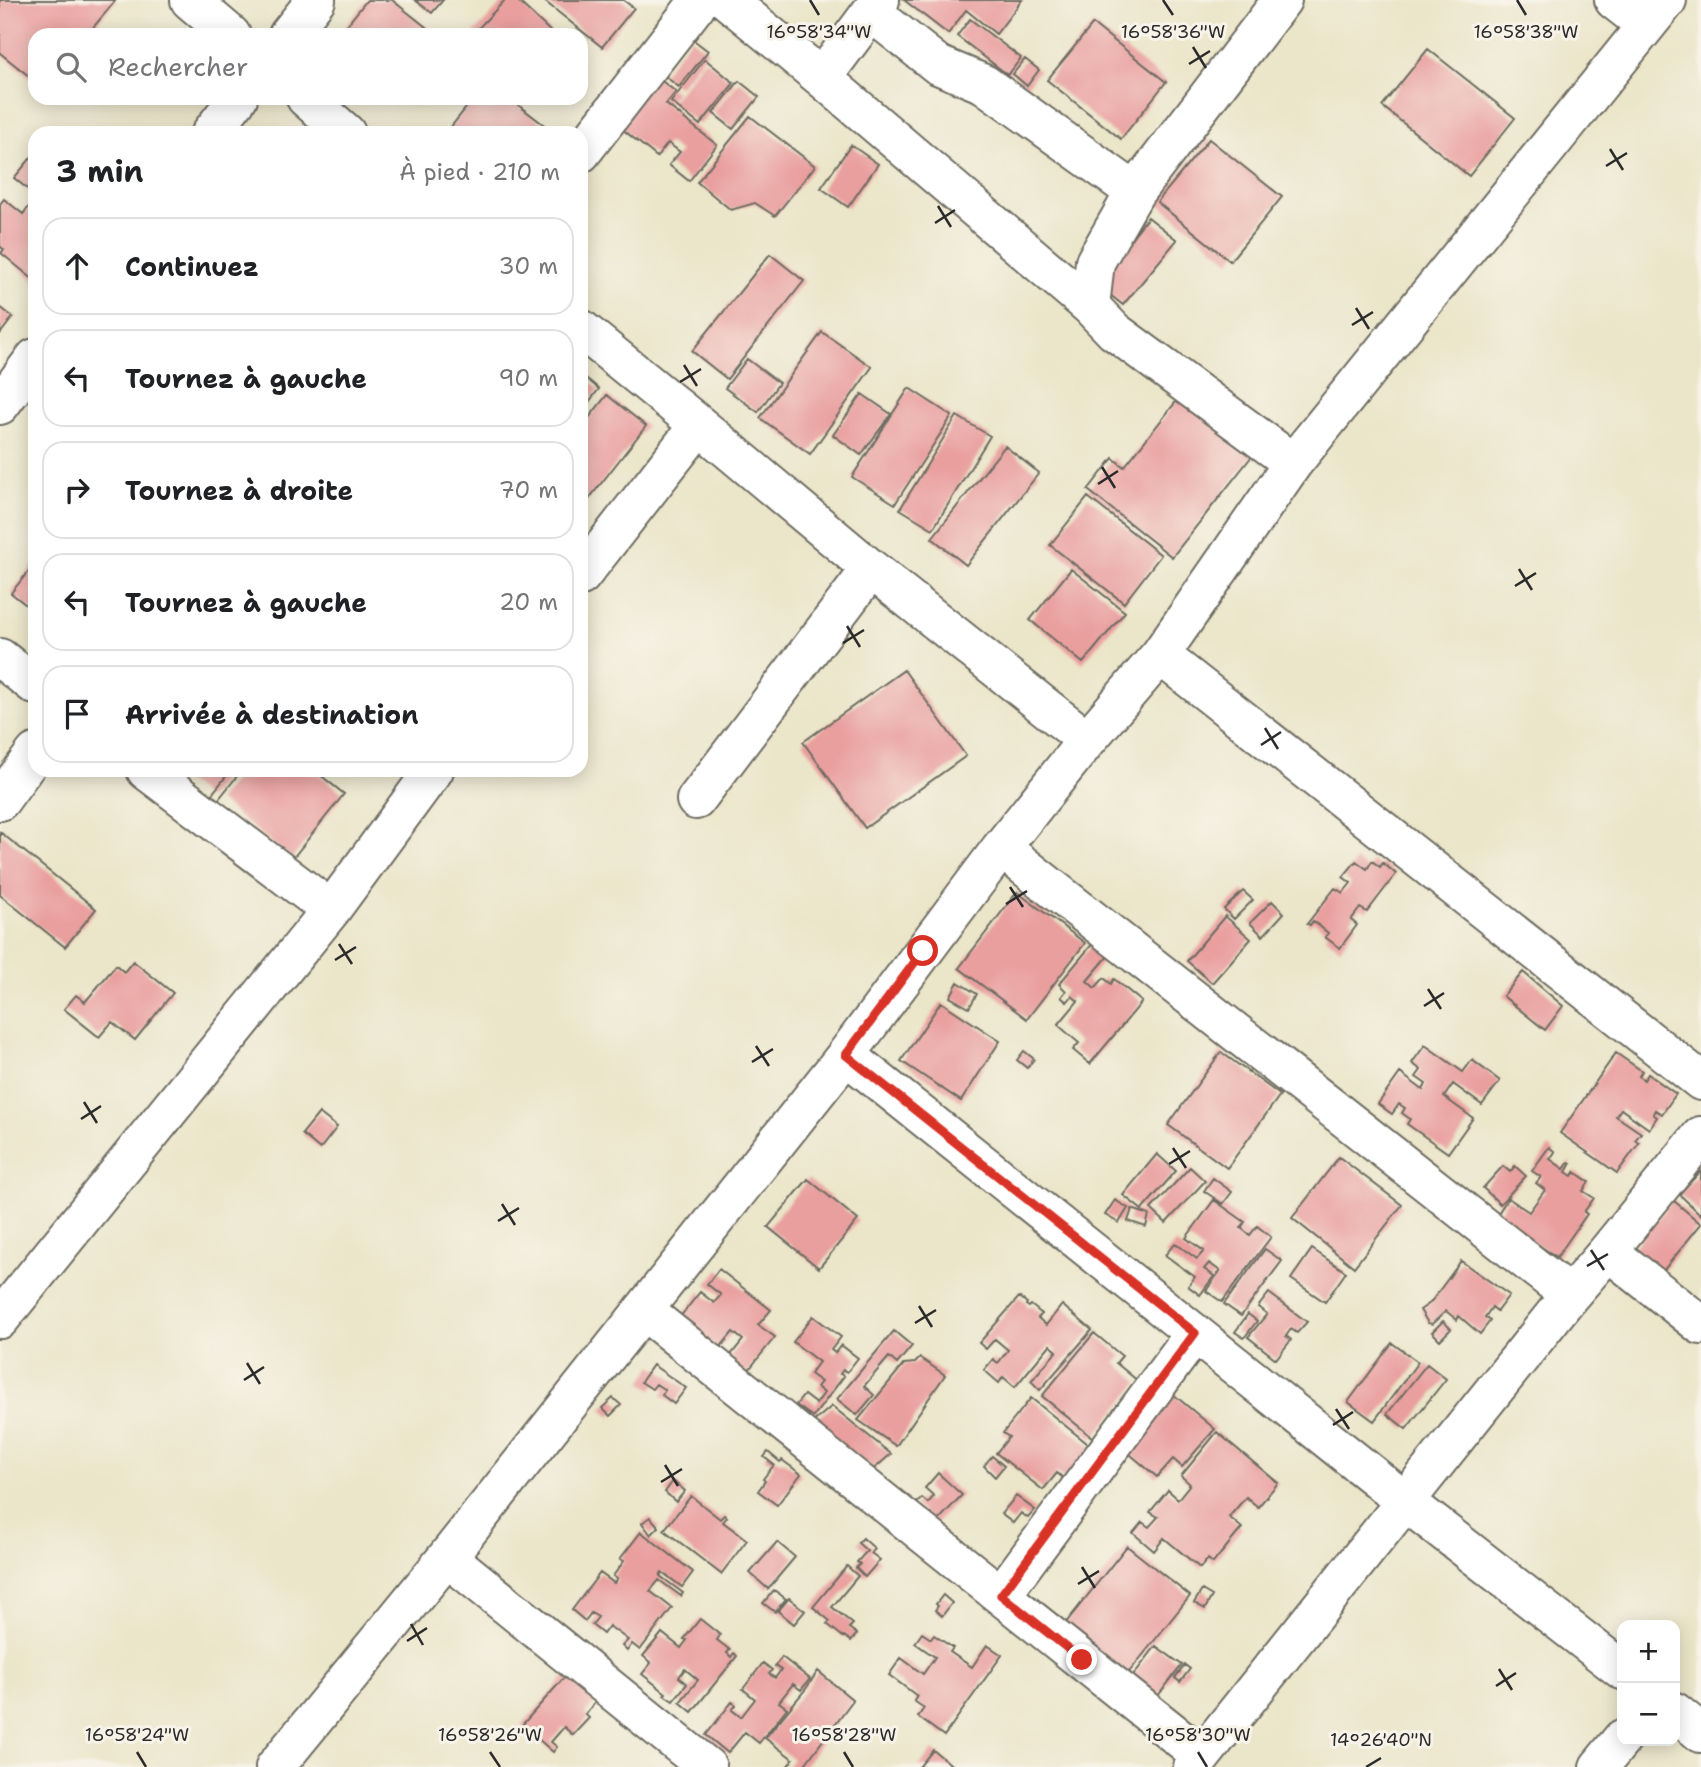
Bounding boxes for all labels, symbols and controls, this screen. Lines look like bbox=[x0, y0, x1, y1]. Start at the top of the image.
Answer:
text: 16°58'34"W bbox=[767, 20, 872, 44]
text: 16°58'36"W bbox=[1121, 20, 1225, 44]
text: 16°58'38"W bbox=[1473, 20, 1579, 44]
search box bbox=[28, 28, 588, 105]
icon: search bbox=[52, 48, 90, 86]
text: Rechercher bbox=[108, 49, 248, 84]
text: 3 min bbox=[56, 151, 143, 192]
text: À pied · 210 m bbox=[399, 157, 560, 187]
icon: ahead bbox=[58, 247, 96, 285]
text: Continuez bbox=[125, 249, 259, 284]
text: 30 m bbox=[499, 251, 558, 281]
icon: left bbox=[58, 359, 96, 397]
text: Tournez à gauche bbox=[125, 361, 367, 396]
text: 90 m bbox=[498, 363, 558, 393]
icon: right bbox=[58, 471, 96, 509]
text: Tournez à droite bbox=[125, 473, 353, 508]
text: 70 m bbox=[499, 475, 558, 505]
icon: left bbox=[58, 583, 96, 621]
text: Tournez à gauche bbox=[125, 585, 367, 620]
text: 20 m bbox=[499, 587, 558, 617]
icon: arrive bbox=[58, 695, 96, 733]
text: Arrivée à destination bbox=[125, 697, 419, 732]
route start bbox=[907, 935, 938, 966]
map controls bbox=[1617, 1620, 1680, 1746]
button: + bbox=[1617, 1620, 1680, 1683]
route end bbox=[1066, 1644, 1097, 1675]
button: − bbox=[1617, 1683, 1680, 1746]
text: 16°58'24"W bbox=[85, 1723, 189, 1747]
text: 16°58'26"W bbox=[438, 1723, 542, 1747]
text: 16°58'28"W bbox=[791, 1723, 897, 1747]
text: 16°58'30"W bbox=[1145, 1723, 1251, 1747]
text: 14°26'40"N bbox=[1330, 1728, 1432, 1752]

